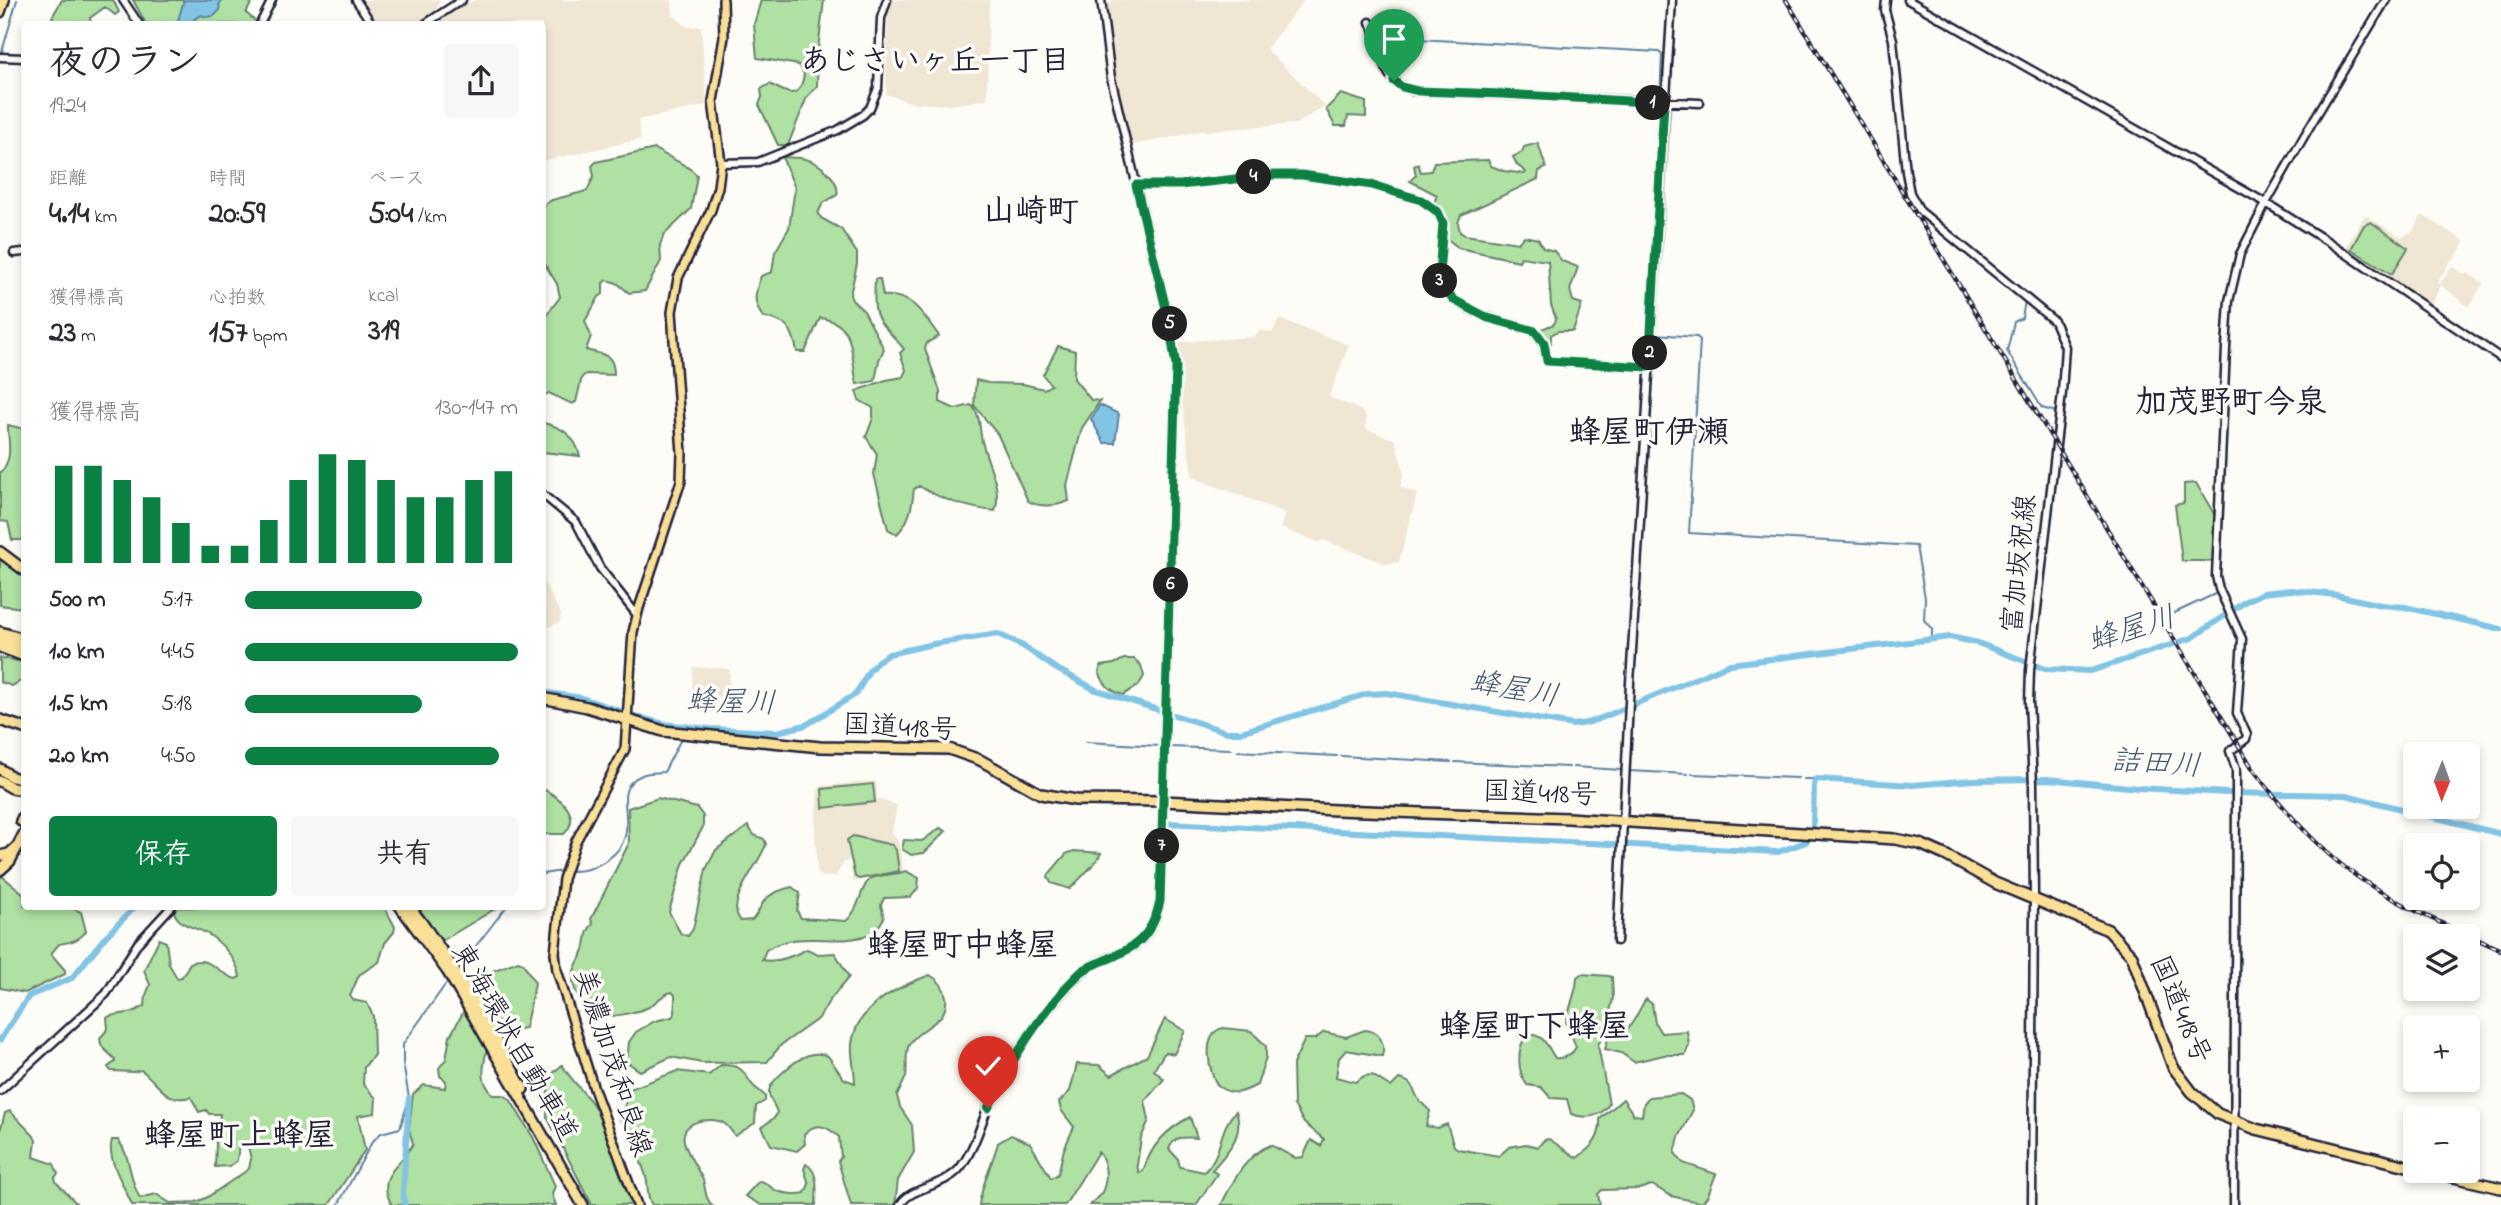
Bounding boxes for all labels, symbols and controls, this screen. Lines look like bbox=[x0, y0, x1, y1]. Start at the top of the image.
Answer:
pin bbox=[1364, 9, 1424, 81]
icon: arrive bbox=[1375, 20, 1413, 58]
text: 夜のラン bbox=[49, 36, 201, 92]
district label: あじさいヶ丘一丁目 bbox=[800, 41, 1070, 85]
button: share bbox=[444, 44, 518, 118]
pin: 1 bbox=[1636, 86, 1670, 120]
text: 1 bbox=[1649, 89, 1656, 116]
text: 19:24 bbox=[49, 90, 86, 123]
pin: 4 bbox=[1236, 160, 1272, 194]
text: 4 bbox=[1250, 163, 1257, 190]
text: 距離 bbox=[49, 166, 87, 193]
text: 時間 bbox=[209, 166, 247, 193]
text: ペース bbox=[368, 166, 424, 193]
district label: 山崎町 bbox=[983, 190, 1079, 237]
text: 4.14 bbox=[49, 193, 89, 237]
text: 20:59 bbox=[209, 193, 265, 237]
text: 5:04 bbox=[368, 193, 413, 237]
text: km bbox=[89, 204, 117, 231]
text: /km bbox=[413, 204, 447, 231]
pin: 3 bbox=[1422, 264, 1458, 298]
text: 3 bbox=[1436, 267, 1443, 294]
text: kcal bbox=[368, 283, 399, 310]
text: 獲得標高 bbox=[49, 285, 125, 312]
text: 心拍数 bbox=[209, 285, 266, 312]
pin: 5 bbox=[1152, 306, 1188, 342]
text: 319 bbox=[368, 310, 399, 354]
text: 5 bbox=[1164, 310, 1175, 337]
text: 23 bbox=[49, 312, 76, 356]
text: 157 bbox=[209, 312, 248, 356]
text: m bbox=[76, 323, 96, 350]
text: bpm bbox=[248, 323, 288, 350]
pin: 2 bbox=[1632, 336, 1668, 370]
text: 2 bbox=[1645, 339, 1654, 366]
district label: 加茂野町今泉 bbox=[2135, 381, 2327, 428]
text: 130–147 m bbox=[435, 392, 518, 425]
text: 獲得標高 bbox=[49, 397, 141, 430]
district label: 蜂屋町伊瀬 bbox=[1569, 411, 1729, 458]
street label: 富加坂祝線 bbox=[1993, 492, 2049, 636]
pin: 6 bbox=[1154, 568, 1188, 602]
text: 6 bbox=[1166, 571, 1175, 598]
text: 500 m bbox=[49, 584, 106, 617]
text: 5:17 bbox=[161, 584, 193, 617]
water label: 蜂屋川 bbox=[2083, 597, 2181, 665]
text: 1.0 km bbox=[49, 636, 105, 669]
text: 4:45 bbox=[161, 636, 195, 669]
water label: 蜂屋川 bbox=[1466, 662, 1562, 720]
water label: 蜂屋川 bbox=[685, 680, 777, 728]
text: 1.5 km bbox=[49, 688, 108, 721]
text: 5:18 bbox=[161, 688, 192, 721]
street label: 国道418号 bbox=[842, 706, 958, 752]
text: 2.0 km bbox=[49, 740, 109, 773]
text: 4:50 bbox=[161, 740, 196, 773]
water label: 詰田川 bbox=[2110, 740, 2202, 790]
north arrow bbox=[2403, 742, 2480, 819]
map controls bbox=[2403, 742, 2480, 1183]
street label: 国道418号 bbox=[1482, 773, 1598, 817]
button: 保存 bbox=[49, 816, 277, 896]
button: 共有 bbox=[291, 816, 518, 896]
pin: 7 bbox=[1144, 828, 1180, 864]
text: 7 bbox=[1158, 832, 1165, 859]
button: locate bbox=[2403, 833, 2480, 910]
district label: 蜂屋町中蜂屋 bbox=[867, 924, 1059, 971]
button: layers bbox=[2403, 924, 2480, 1001]
street label: 東海環状自動車道 bbox=[439, 936, 587, 1150]
street label: 国道418号 bbox=[2138, 949, 2220, 1071]
street label: 美濃加茂和良線 bbox=[561, 963, 661, 1163]
district label: 蜂屋町下蜂屋 bbox=[1439, 1005, 1631, 1052]
button: + bbox=[2403, 1015, 2480, 1092]
pin bbox=[958, 1036, 1018, 1108]
icon: check bbox=[969, 1047, 1007, 1085]
button: − bbox=[2403, 1106, 2480, 1183]
district label: 蜂屋町上蜂屋 bbox=[144, 1114, 336, 1161]

